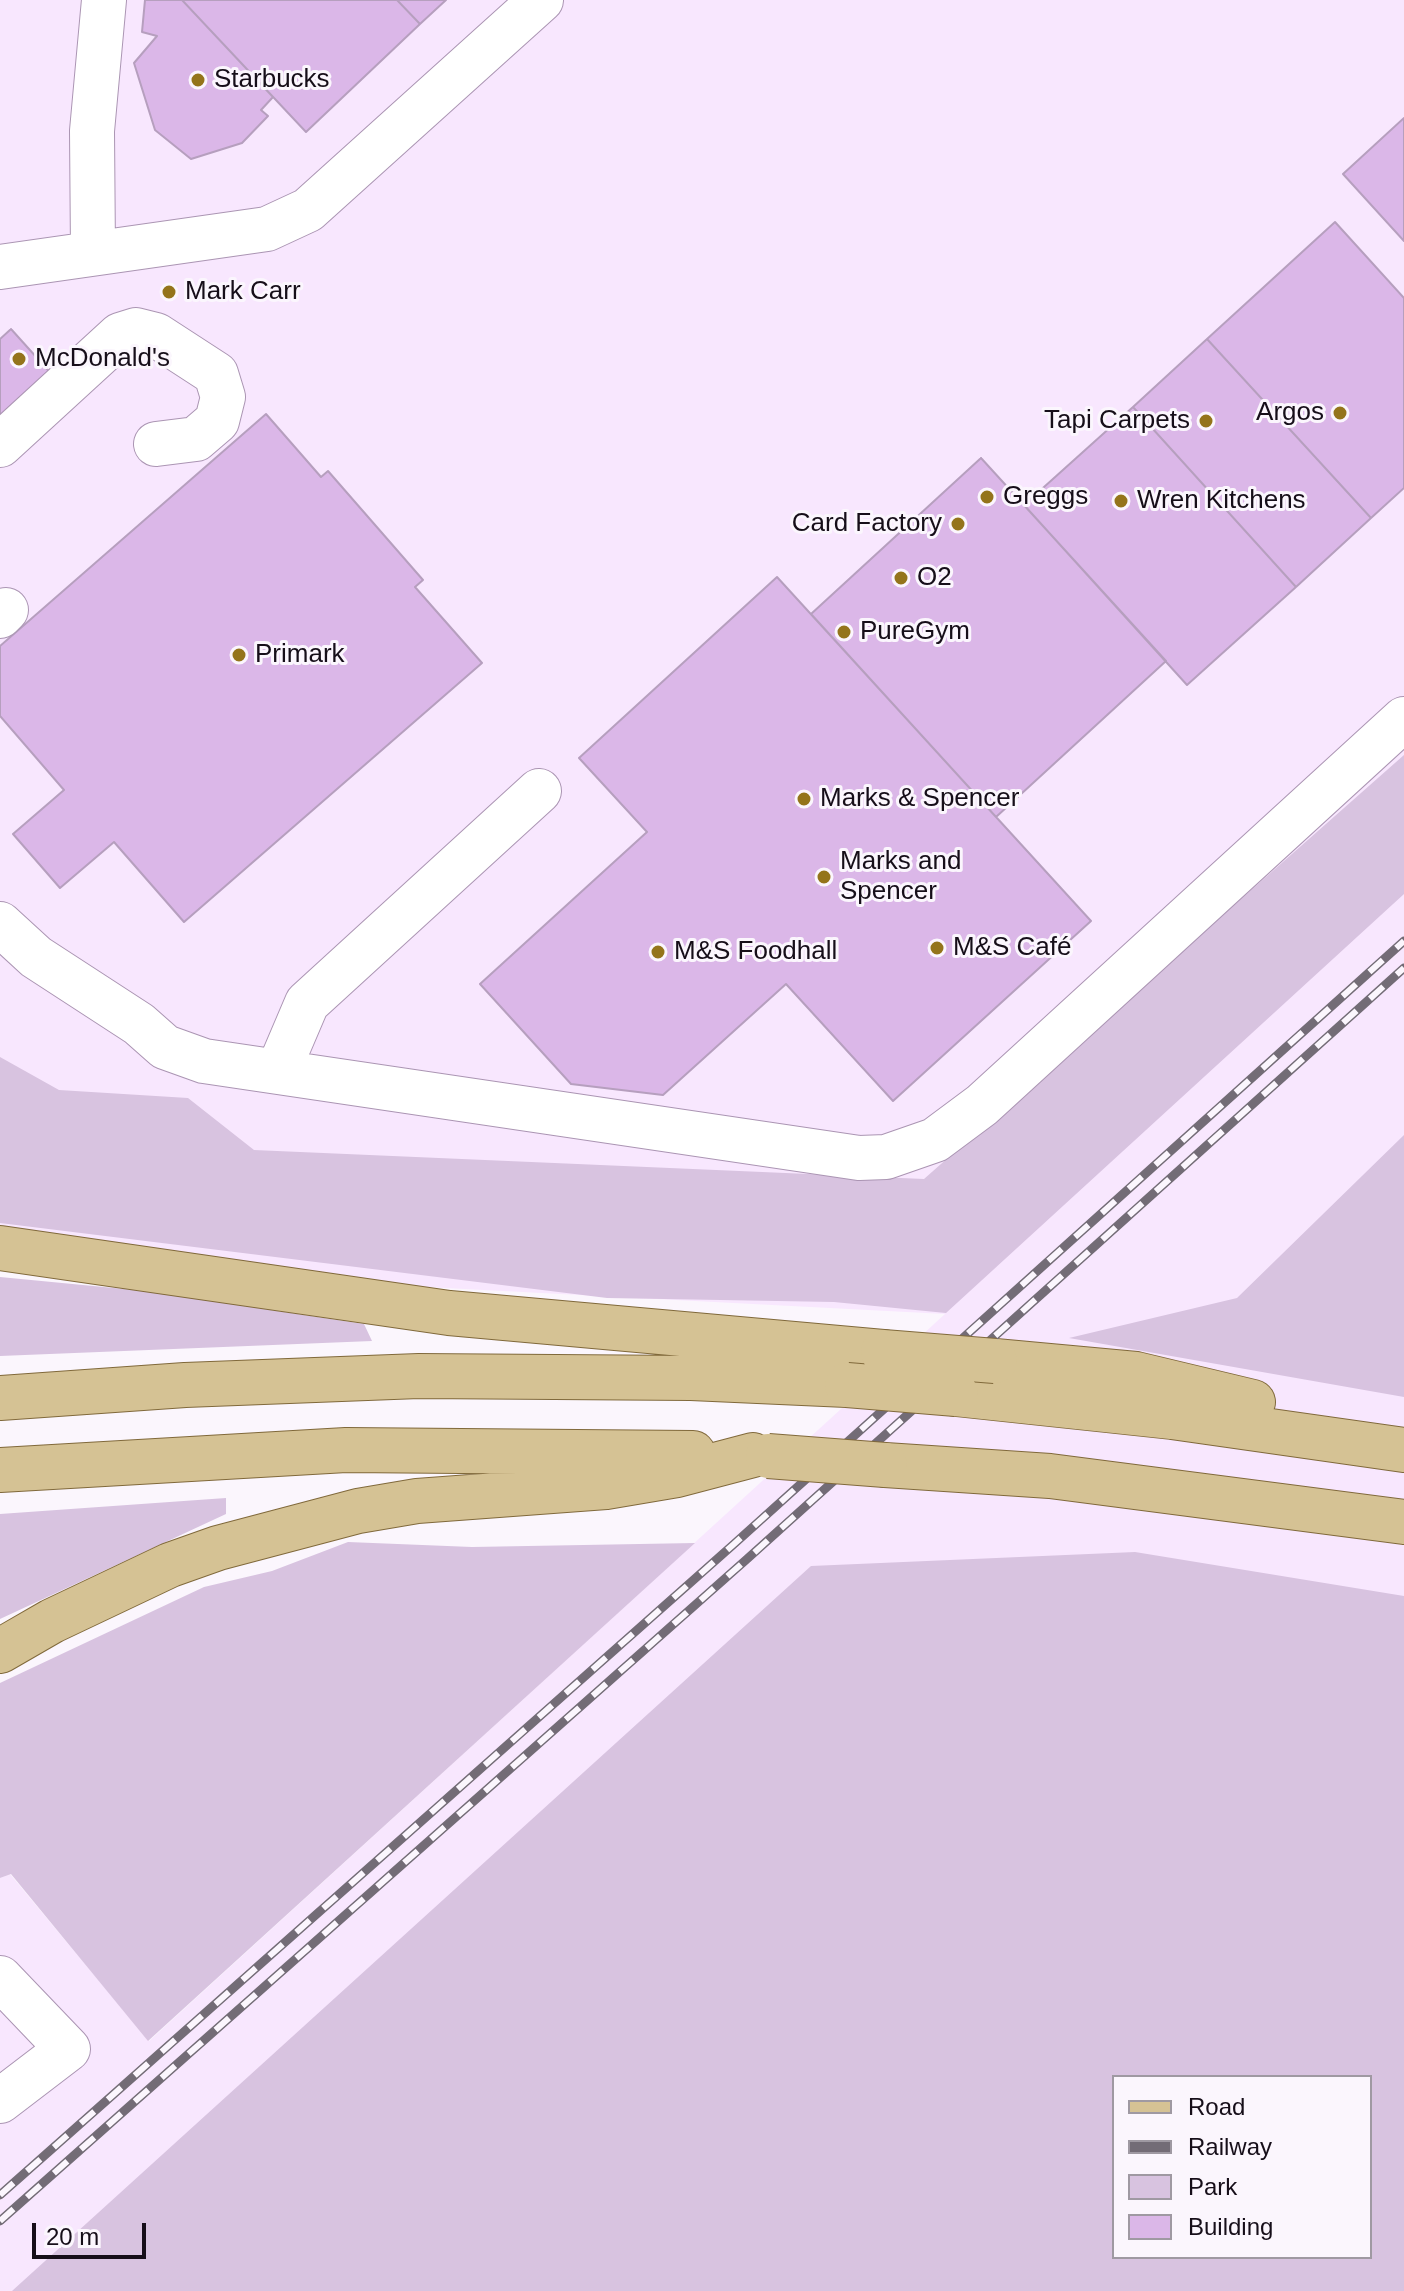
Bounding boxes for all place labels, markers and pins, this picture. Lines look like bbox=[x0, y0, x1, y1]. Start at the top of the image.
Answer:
place label: Starbucks bbox=[214, 64, 330, 96]
marker: Starbucks bbox=[189, 71, 207, 89]
place label: Mark Carr bbox=[185, 276, 301, 308]
marker: Mark Carr bbox=[160, 283, 178, 301]
place label: McDonald's bbox=[35, 343, 170, 375]
marker: McDonald's bbox=[10, 350, 28, 368]
place label: Argos bbox=[1256, 397, 1324, 429]
marker: Argos bbox=[1331, 404, 1349, 422]
place label: Tapi Carpets bbox=[1044, 405, 1190, 437]
marker: Tapi Carpets bbox=[1197, 412, 1215, 430]
place label: Greggs bbox=[1003, 481, 1088, 513]
place label: Wren Kitchens bbox=[1137, 485, 1306, 517]
marker: Greggs bbox=[978, 488, 996, 506]
marker: Wren Kitchens bbox=[1112, 492, 1130, 510]
place label: Card Factory bbox=[792, 508, 942, 540]
marker: Card Factory bbox=[949, 515, 967, 533]
place label: O2 bbox=[917, 562, 952, 594]
marker: O2 bbox=[892, 569, 910, 587]
place label: PureGym bbox=[860, 616, 970, 648]
marker: PureGym bbox=[835, 623, 853, 641]
place label: Primark bbox=[255, 639, 345, 671]
marker: Primark bbox=[230, 646, 248, 664]
place label: Marks & Spencer bbox=[820, 783, 1019, 815]
marker: Marks & Spencer bbox=[795, 790, 813, 808]
place label: Marks and Spencer bbox=[840, 846, 961, 908]
marker: Marks and Spencer bbox=[815, 868, 833, 886]
place label: M&S Café bbox=[953, 932, 1071, 964]
place label: M&S Foodhall bbox=[674, 936, 837, 968]
marker: M&S Café bbox=[928, 939, 946, 957]
marker: M&S Foodhall bbox=[649, 943, 667, 961]

